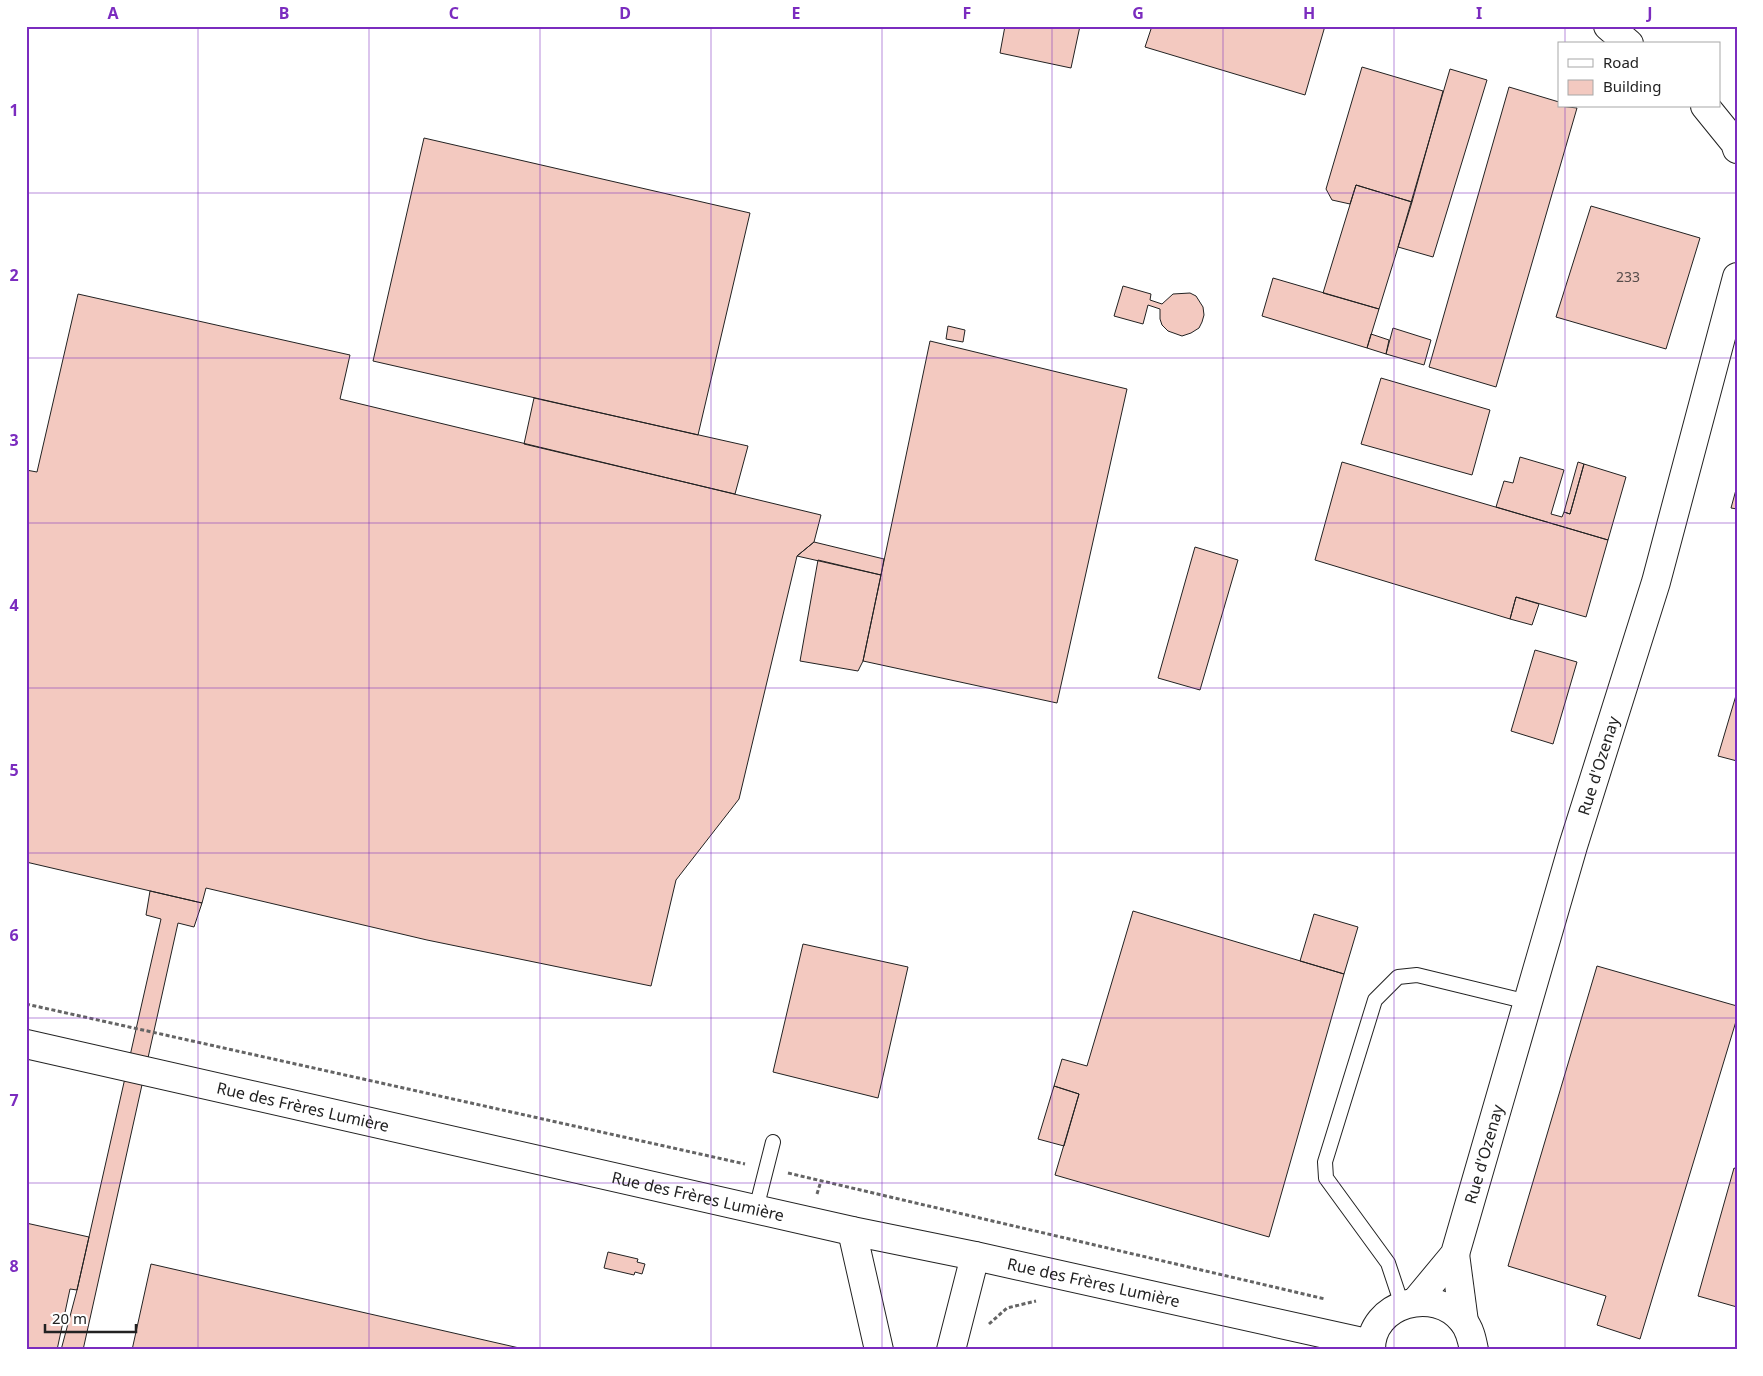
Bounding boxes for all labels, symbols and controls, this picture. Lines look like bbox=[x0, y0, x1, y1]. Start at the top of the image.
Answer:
text: A bbox=[107, 2, 119, 24]
text: B bbox=[279, 2, 289, 24]
text: C bbox=[449, 2, 459, 24]
text: D bbox=[619, 2, 631, 24]
text: E bbox=[792, 2, 801, 24]
text: F bbox=[963, 2, 971, 24]
text: G bbox=[1132, 2, 1144, 24]
text: H bbox=[1303, 2, 1315, 24]
text: I bbox=[1476, 2, 1482, 24]
text: J bbox=[1645, 2, 1653, 24]
legend bbox=[1558, 42, 1720, 108]
text: Road bbox=[1603, 52, 1639, 72]
text: Building bbox=[1603, 76, 1661, 96]
text: 1 bbox=[9, 99, 19, 121]
text: 2 bbox=[9, 264, 19, 286]
house number: 233 bbox=[1616, 267, 1640, 286]
text: 3 bbox=[9, 429, 19, 451]
text: 4 bbox=[9, 594, 19, 616]
street label: Rue d'Ozenay bbox=[1572, 713, 1624, 818]
text: 5 bbox=[9, 759, 19, 781]
text: 6 bbox=[9, 924, 19, 946]
street label: Rue des Frères Lumière bbox=[215, 1077, 391, 1137]
text: 7 bbox=[9, 1089, 19, 1111]
street label: Rue d'Ozenay bbox=[1459, 1101, 1509, 1207]
street label: Rue des Frères Lumière bbox=[610, 1166, 786, 1226]
street label: Rue des Frères Lumière bbox=[1005, 1253, 1182, 1312]
text: 8 bbox=[9, 1255, 19, 1277]
scale bar bbox=[45, 1301, 136, 1333]
text: 20 m bbox=[52, 1308, 87, 1328]

